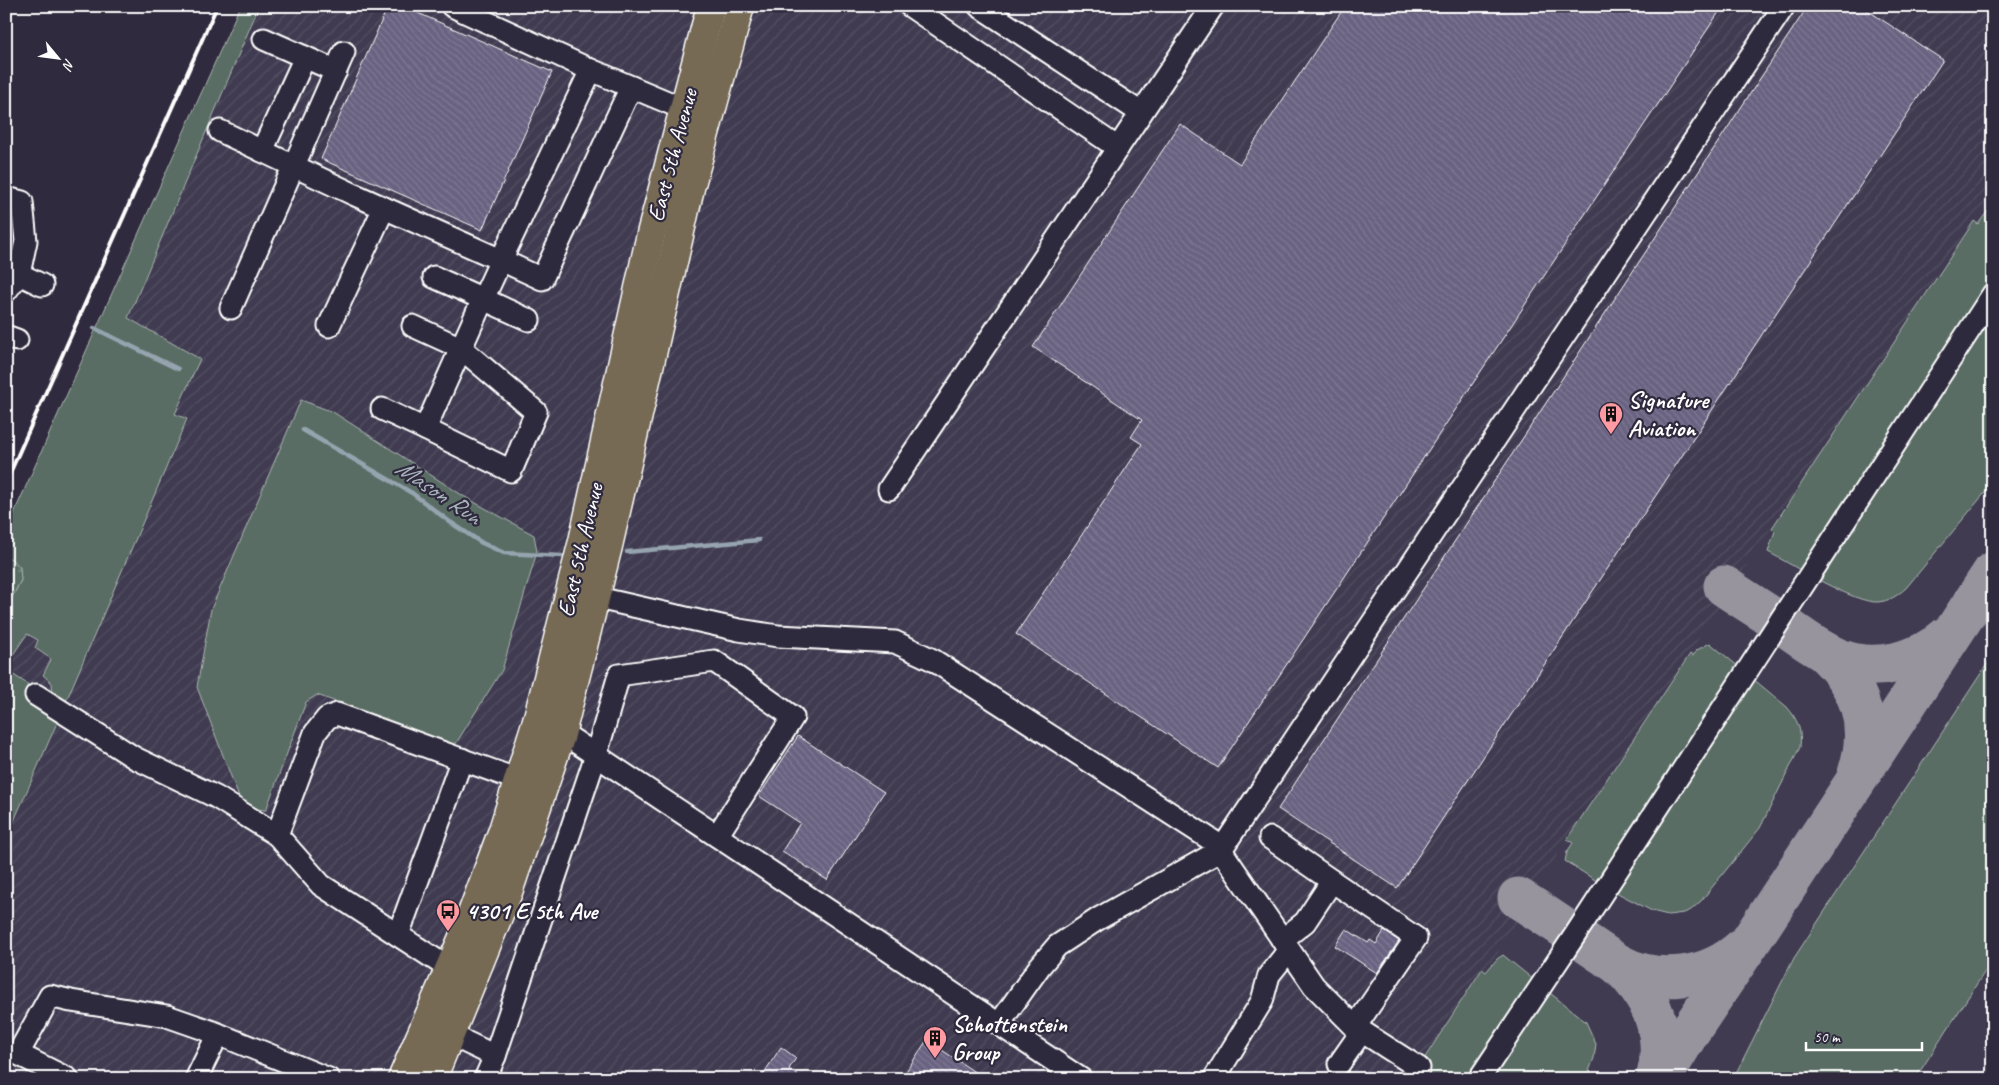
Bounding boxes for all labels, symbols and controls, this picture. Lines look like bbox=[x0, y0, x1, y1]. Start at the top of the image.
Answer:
north arrow bbox=[32, 32, 82, 82]
text: N bbox=[58, 56, 78, 74]
street label: East 5th Avenue bbox=[640, 83, 705, 224]
place label: Signature Aviation bbox=[1628, 385, 1710, 443]
building icon: Signature Aviation bbox=[1598, 401, 1624, 435]
water label: Mason Run bbox=[389, 452, 490, 534]
street label: East 5th Avenue bbox=[550, 478, 610, 620]
place label: 4301 E 5th Ave bbox=[466, 896, 599, 926]
bus stop icon: 4301 E 5th Ave bbox=[435, 898, 461, 932]
place label: Schottenstein Group bbox=[952, 1009, 1068, 1067]
scale bar bbox=[1806, 1020, 1923, 1052]
building icon: Schottenstein Group bbox=[922, 1025, 948, 1059]
text: 50 m bbox=[1814, 1028, 1841, 1047]

